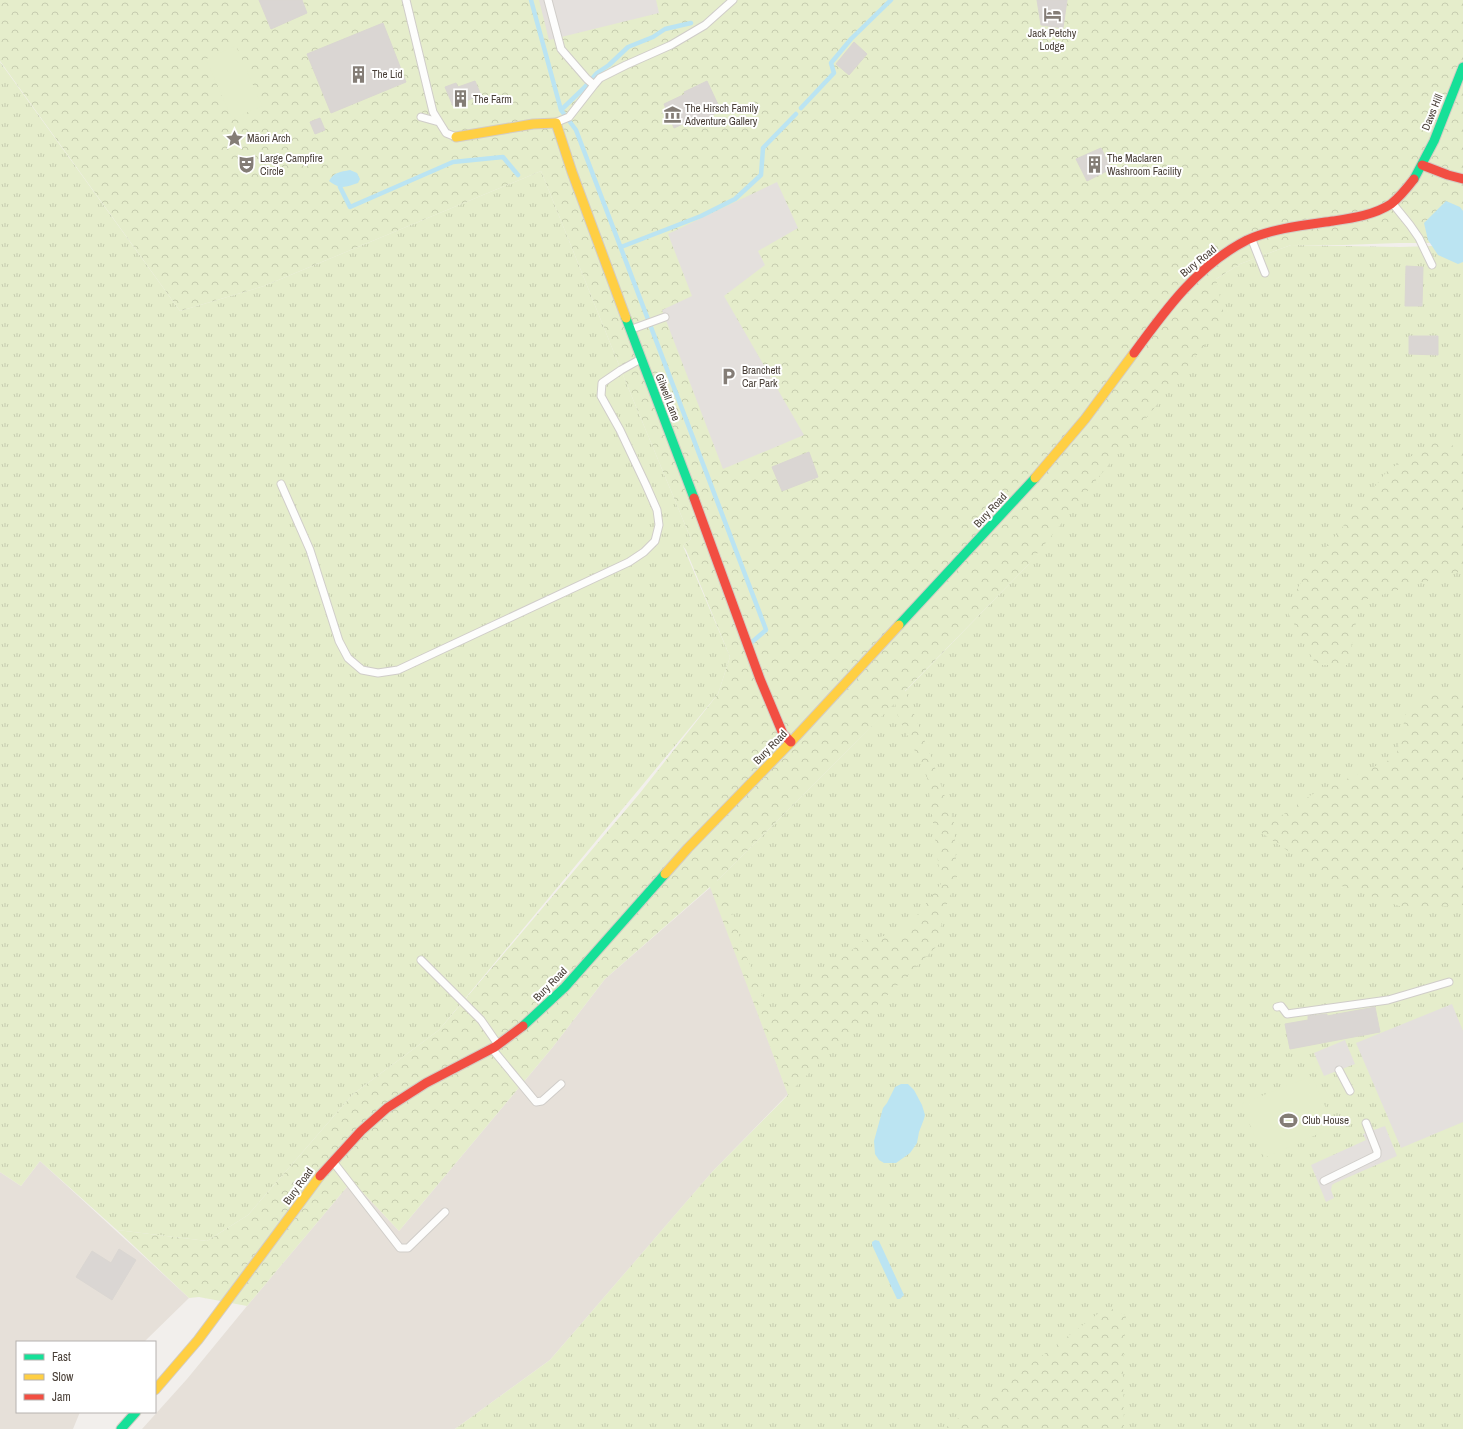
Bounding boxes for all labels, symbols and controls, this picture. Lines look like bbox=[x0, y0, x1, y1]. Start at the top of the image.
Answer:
hotel icon: Jack Petchy Lodge bbox=[1042, 5, 1062, 25]
place label: Jack Petchy Lodge bbox=[1028, 26, 1077, 53]
building icon: The Lid bbox=[349, 64, 369, 84]
place label: The Lid bbox=[372, 67, 403, 81]
building icon: The Farm bbox=[450, 89, 470, 109]
place label: The Farm bbox=[473, 92, 512, 106]
street label: Daws Hill bbox=[1418, 92, 1446, 132]
place label: The Hirsch Family Adventure Gallery bbox=[684, 101, 759, 128]
museum icon: The Hirsch Family Adventure Gallery bbox=[662, 104, 682, 124]
place icon: Māori Arch bbox=[224, 128, 244, 148]
place label: Māori Arch bbox=[247, 131, 291, 145]
place label: Large Campfire Circle bbox=[260, 151, 323, 178]
place label: The Maclaren Washroom Facility bbox=[1107, 151, 1182, 178]
theatre icon: Large Campfire Circle bbox=[237, 154, 257, 174]
building icon: The Maclaren Washroom Facility bbox=[1084, 154, 1104, 174]
street label: Bury Road bbox=[1177, 242, 1219, 280]
place label: Branchett Car Park bbox=[742, 363, 781, 390]
parking icon: Branchett Car Park bbox=[719, 366, 739, 386]
street label: Gilwell Lane bbox=[653, 371, 683, 423]
street label: Bury Road bbox=[970, 490, 1010, 530]
street label: Bury Road bbox=[750, 727, 790, 767]
street label: Bury Road bbox=[530, 964, 570, 1004]
sports icon: Club House bbox=[1279, 1110, 1299, 1130]
place label: Club House bbox=[1302, 1113, 1349, 1127]
street label: Bury Road bbox=[280, 1165, 316, 1207]
legend bbox=[16, 1341, 156, 1413]
text: Fast bbox=[52, 1349, 71, 1365]
text: Slow bbox=[52, 1369, 74, 1385]
text: Jam bbox=[52, 1389, 71, 1405]

